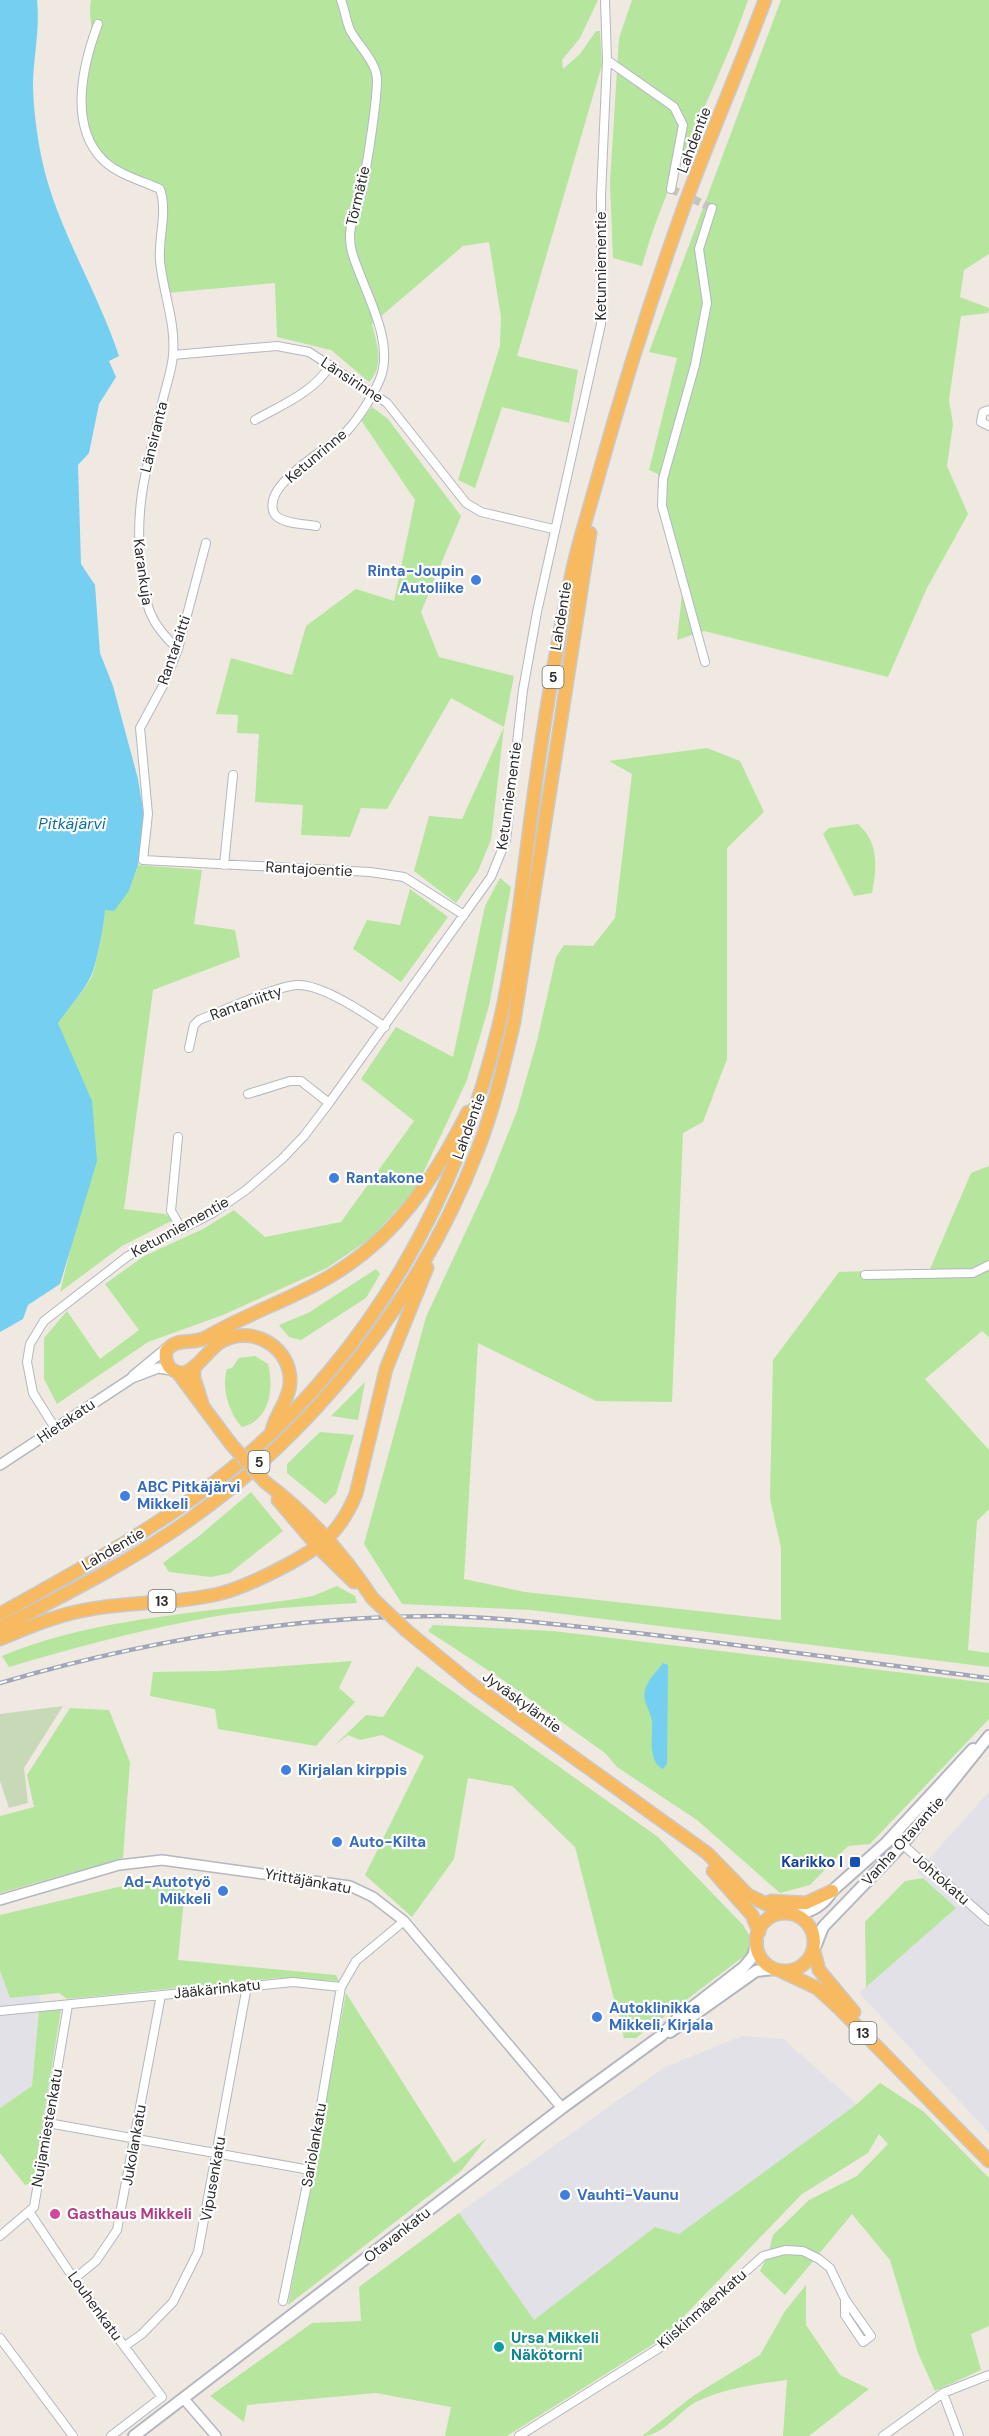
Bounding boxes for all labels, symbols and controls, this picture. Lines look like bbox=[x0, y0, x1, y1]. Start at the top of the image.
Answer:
street label: Lahdentie bbox=[672, 104, 716, 176]
street label: Törmätie bbox=[341, 164, 375, 228]
street label: Ketunniementie bbox=[591, 212, 611, 320]
street label: Länsirinne bbox=[317, 352, 387, 408]
street label: Länsiranta bbox=[136, 400, 172, 474]
street label: Ketunrinne bbox=[281, 424, 351, 488]
street label: Karankuja bbox=[128, 537, 158, 607]
place label: Rinta-Joupin Autoliike bbox=[368, 561, 464, 598]
marker: Rinta-Joupin Autoliike bbox=[469, 573, 483, 587]
street label: Lahdentie bbox=[546, 580, 576, 652]
street label: Rantaraitti bbox=[153, 613, 195, 687]
road number: 5 bbox=[542, 666, 564, 688]
street label: Ketunniementie bbox=[492, 741, 526, 851]
water label: Pitkäjärvi bbox=[38, 813, 107, 834]
street label: Rantajoentie bbox=[265, 857, 353, 881]
street label: Rantaniitty bbox=[207, 980, 285, 1025]
street label: Lahdentie bbox=[448, 1090, 490, 1162]
place label: Rantakone bbox=[346, 1168, 424, 1188]
marker: Rantakone bbox=[327, 1171, 341, 1185]
street label: Ketunniementie bbox=[128, 1192, 232, 1262]
street label: Hietakatu bbox=[33, 1394, 99, 1448]
road number: 5 bbox=[248, 1451, 270, 1473]
place label: ABC Pitkäjärvi Mikkeli bbox=[137, 1477, 240, 1514]
marker: ABC Pitkäjärvi Mikkeli bbox=[118, 1489, 132, 1503]
street label: Lahdentie bbox=[78, 1523, 148, 1575]
road number: 13 bbox=[148, 1590, 176, 1612]
street label: Jyväskyläntie bbox=[478, 1667, 566, 1737]
place label: Kirjalan kirppis bbox=[298, 1760, 407, 1780]
marker: Kirjalan kirppis bbox=[279, 1763, 293, 1777]
street label: Vanha Otavantie bbox=[857, 1792, 949, 1890]
place label: Auto-Kilta bbox=[349, 1832, 426, 1852]
marker: Auto-Kilta bbox=[330, 1835, 344, 1849]
street label: Johtokatu bbox=[908, 1849, 974, 1909]
place label: Karikko I bbox=[781, 1852, 843, 1872]
marker: Karikko I bbox=[848, 1855, 862, 1869]
street label: Yrittäjänkatu bbox=[263, 1864, 353, 1898]
place label: Ad-Autotyö Mikkeli bbox=[124, 1872, 211, 1909]
marker: Ad-Autotyö Mikkeli bbox=[216, 1884, 230, 1898]
street label: Jääkärinkatu bbox=[173, 1974, 261, 2004]
place label: Autoklinikka Mikkeli, Kirjala bbox=[609, 1998, 713, 2035]
marker: Autoklinikka Mikkeli, Kirjala bbox=[590, 2010, 604, 2024]
road number: 13 bbox=[850, 2022, 876, 2044]
street label: Nuijamiestenkatu bbox=[27, 2067, 67, 2189]
street label: Sariolankatu bbox=[297, 2101, 331, 2189]
street label: Jukolankatu bbox=[117, 2103, 151, 2187]
street label: Vipusenkatu bbox=[196, 2135, 230, 2223]
place label: Vauhti-Vaunu bbox=[577, 2185, 679, 2205]
marker: Vauhti-Vaunu bbox=[558, 2188, 572, 2202]
street label: Otavankatu bbox=[359, 2203, 435, 2267]
place label: Gasthaus Mikkeli bbox=[67, 2204, 192, 2224]
marker: Gasthaus Mikkeli bbox=[48, 2207, 62, 2221]
street label: Kiiskinmäenkatu bbox=[653, 2265, 751, 2353]
street label: Louhenkatu bbox=[63, 2267, 127, 2345]
place label: Ursa Mikkeli Näkötorni bbox=[511, 2328, 599, 2365]
marker: Ursa Mikkeli Näkötorni bbox=[492, 2340, 506, 2354]

